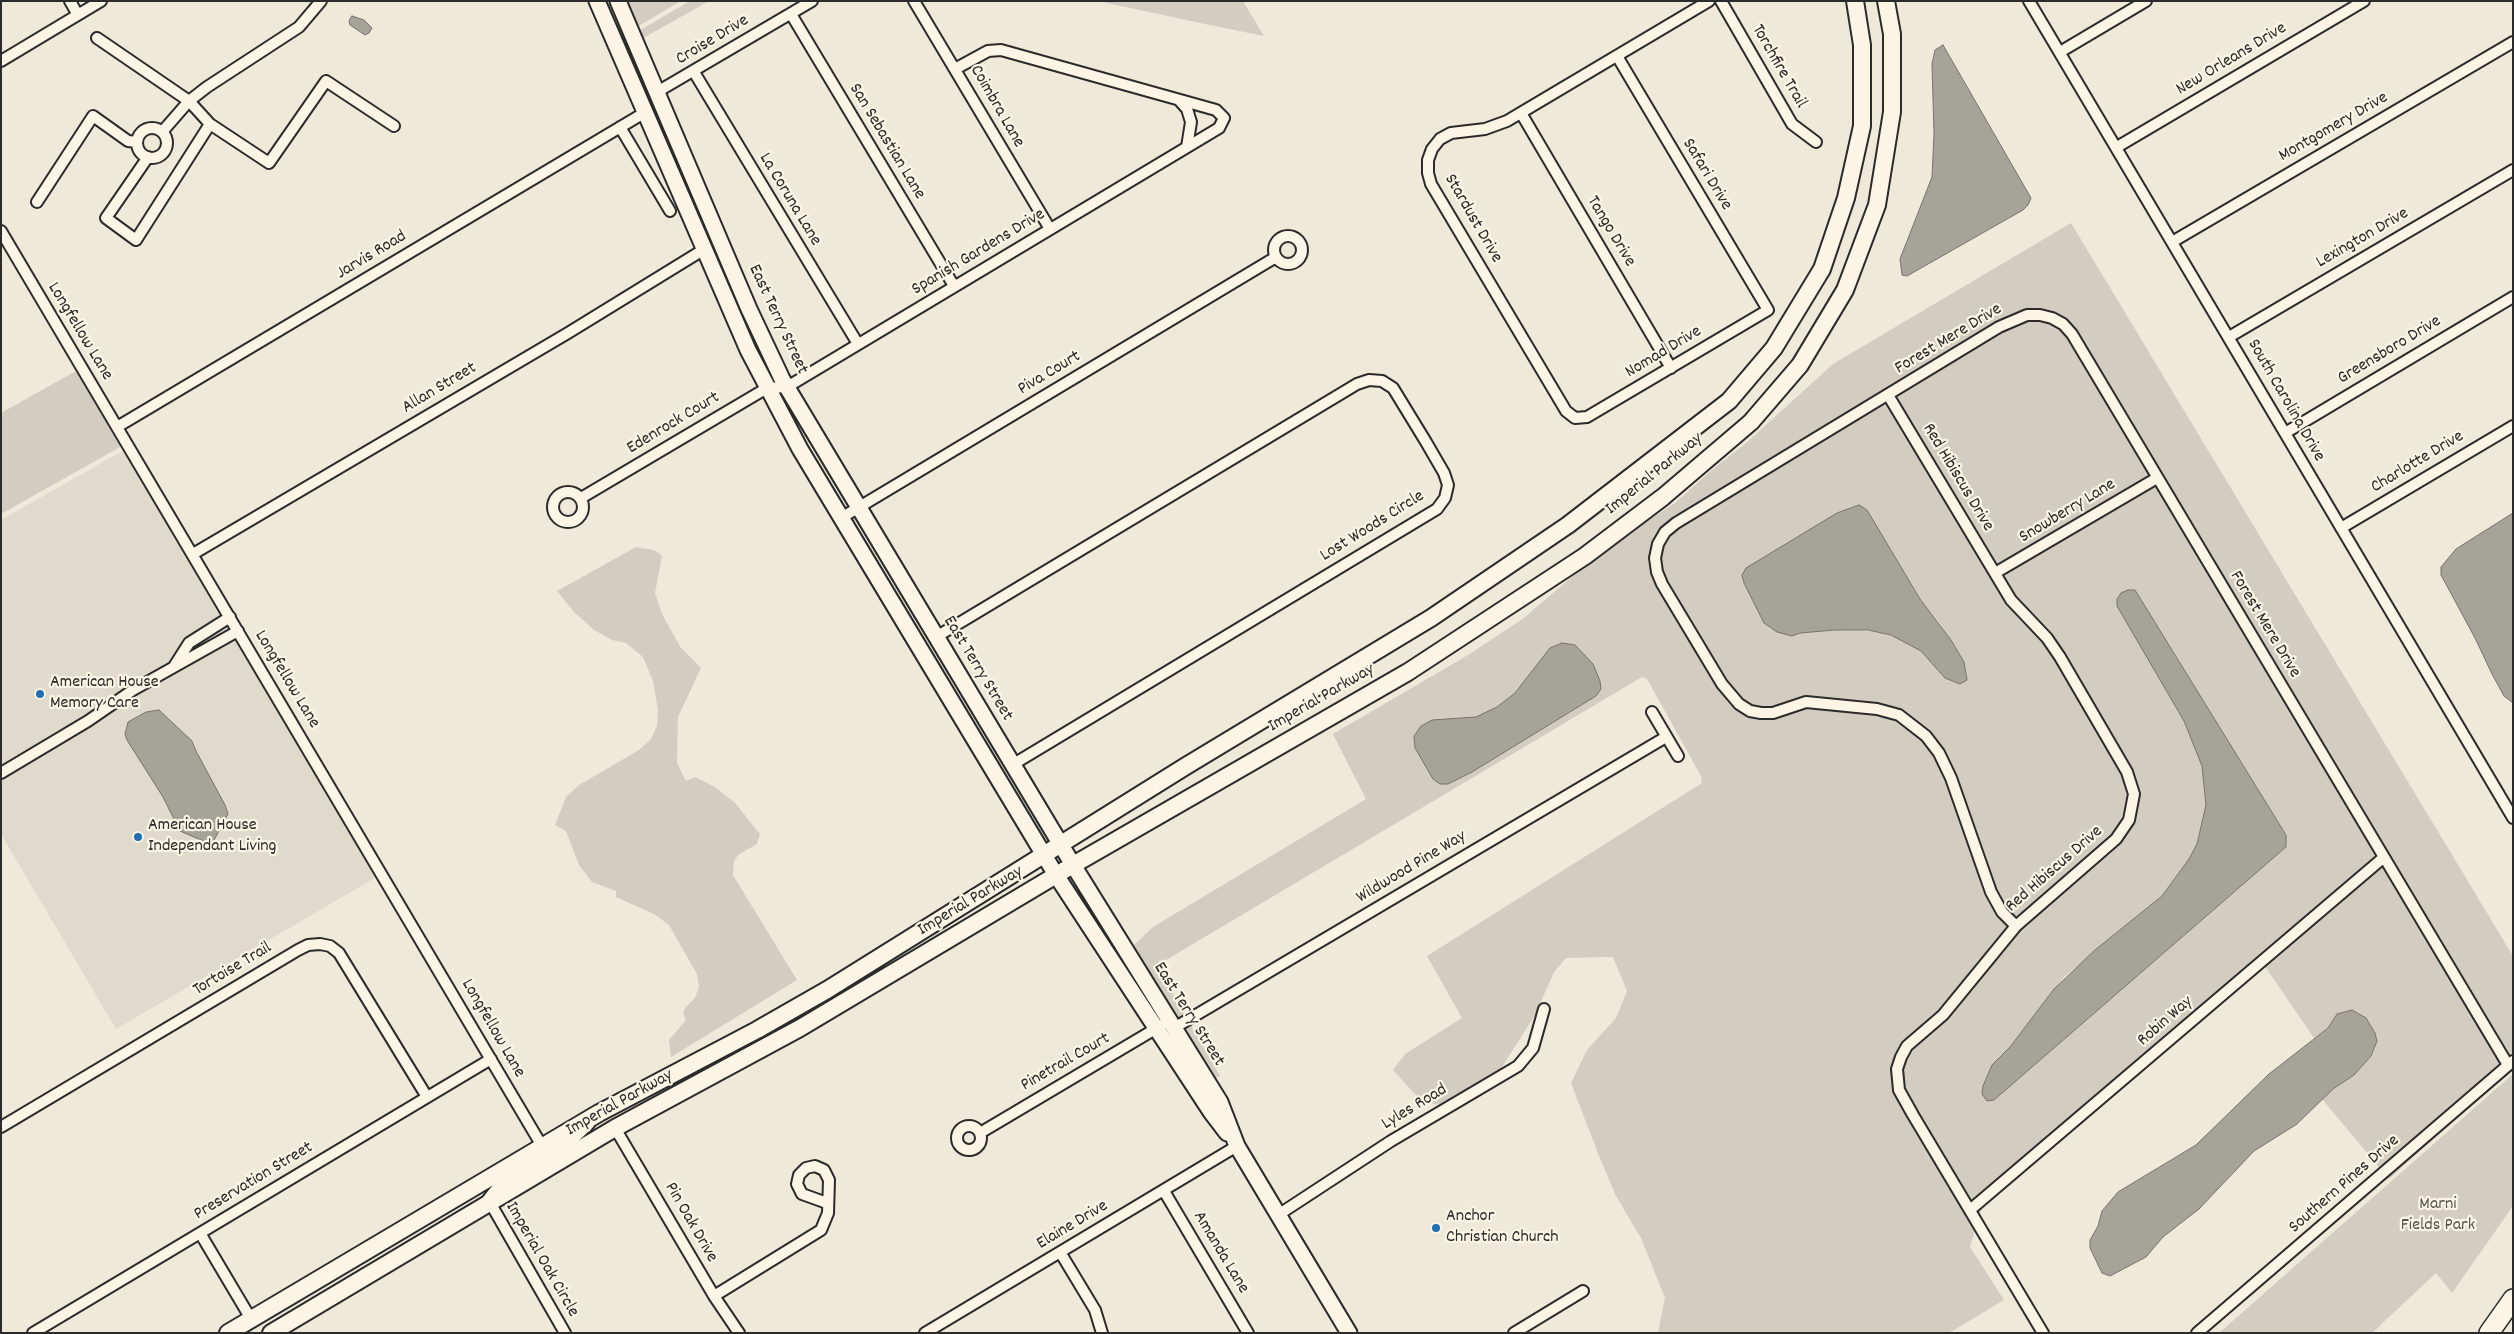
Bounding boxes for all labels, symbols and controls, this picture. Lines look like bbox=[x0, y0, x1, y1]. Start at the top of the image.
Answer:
street label: Croise Drive bbox=[673, 11, 753, 71]
street label: New Orleans Drive bbox=[2173, 19, 2291, 101]
street label: Torchfire Trail bbox=[1745, 21, 1811, 113]
street label: Coimbra Lane bbox=[964, 62, 1028, 152]
street label: San Sebastian Lane bbox=[843, 80, 929, 204]
street label: Montgomery Drive bbox=[2276, 88, 2392, 168]
street label: Safari Drive bbox=[1676, 135, 1736, 215]
street label: La Coruna Lane bbox=[753, 150, 825, 250]
street label: Stardust Drive bbox=[1438, 171, 1506, 267]
street label: Tango Drive bbox=[1580, 193, 1640, 271]
street label: Lexington Drive bbox=[2313, 204, 2413, 274]
street label: Spanish Gardens Drive bbox=[909, 205, 1049, 301]
street label: Jarvis Road bbox=[333, 227, 411, 285]
street label: East Terry Street bbox=[742, 262, 812, 378]
street label: Longfellow Lane bbox=[41, 279, 117, 385]
street label: Forest Mere Drive bbox=[1892, 300, 2006, 380]
street label: Greensboro Drive bbox=[2334, 312, 2446, 390]
street label: Nomad Drive bbox=[1622, 322, 1706, 384]
street label: South Carolina Drive bbox=[2241, 336, 2329, 466]
street label: Piva Court bbox=[1015, 347, 1085, 401]
street label: Allan Street bbox=[399, 358, 481, 420]
street label: Edenrock Court bbox=[624, 388, 724, 460]
street label: Red Hibiscus Drive bbox=[1916, 420, 1998, 536]
street label: Charlotte Drive bbox=[2368, 427, 2468, 499]
street label: Imperial Parkway bbox=[1602, 429, 1708, 521]
street label: Snowberry Lane bbox=[2016, 475, 2120, 549]
street label: Lost Woods Circle bbox=[1317, 486, 1429, 568]
street label: Forest Mere Drive bbox=[2224, 568, 2304, 682]
street label: East Terry Street bbox=[937, 613, 1017, 725]
street label: Longfellow Lane bbox=[248, 627, 324, 733]
street label: Imperial Parkway bbox=[1265, 660, 1379, 738]
place label: American House Memory Care bbox=[50, 673, 159, 716]
marker: American House Memory Care bbox=[34, 688, 46, 700]
place label: American House Independant Living bbox=[148, 816, 276, 859]
street label: Red Hibiscus Drive bbox=[2002, 822, 2108, 918]
street label: Wildwood Pine Way bbox=[1353, 827, 1471, 909]
marker: American House Independant Living bbox=[132, 831, 144, 843]
street label: Imperial Parkway bbox=[914, 862, 1028, 942]
street label: Tortoise Trail bbox=[190, 938, 276, 1002]
street label: East Terry Street bbox=[1147, 959, 1229, 1071]
street label: Longfellow Lane bbox=[455, 976, 529, 1082]
street label: Robin Way bbox=[2134, 992, 2198, 1052]
street label: Pinetrail Court bbox=[1018, 1029, 1114, 1097]
street label: Imperial Parkway bbox=[563, 1066, 677, 1142]
street label: Lyles Road bbox=[1378, 1080, 1452, 1136]
street label: Southern Pines Drive bbox=[2285, 1131, 2405, 1239]
street label: Preservation Street bbox=[191, 1138, 317, 1226]
street label: Pin Oak Drive bbox=[658, 1179, 722, 1267]
park label: Marni Fields Park bbox=[2401, 1195, 2475, 1238]
street label: Elaine Drive bbox=[1033, 1196, 1113, 1256]
street label: Imperial Oak Circle bbox=[499, 1198, 583, 1322]
place label: Anchor Christian Church bbox=[1446, 1207, 1559, 1250]
street label: Amanda Lane bbox=[1187, 1208, 1253, 1298]
marker: Anchor Christian Church bbox=[1430, 1222, 1442, 1234]

